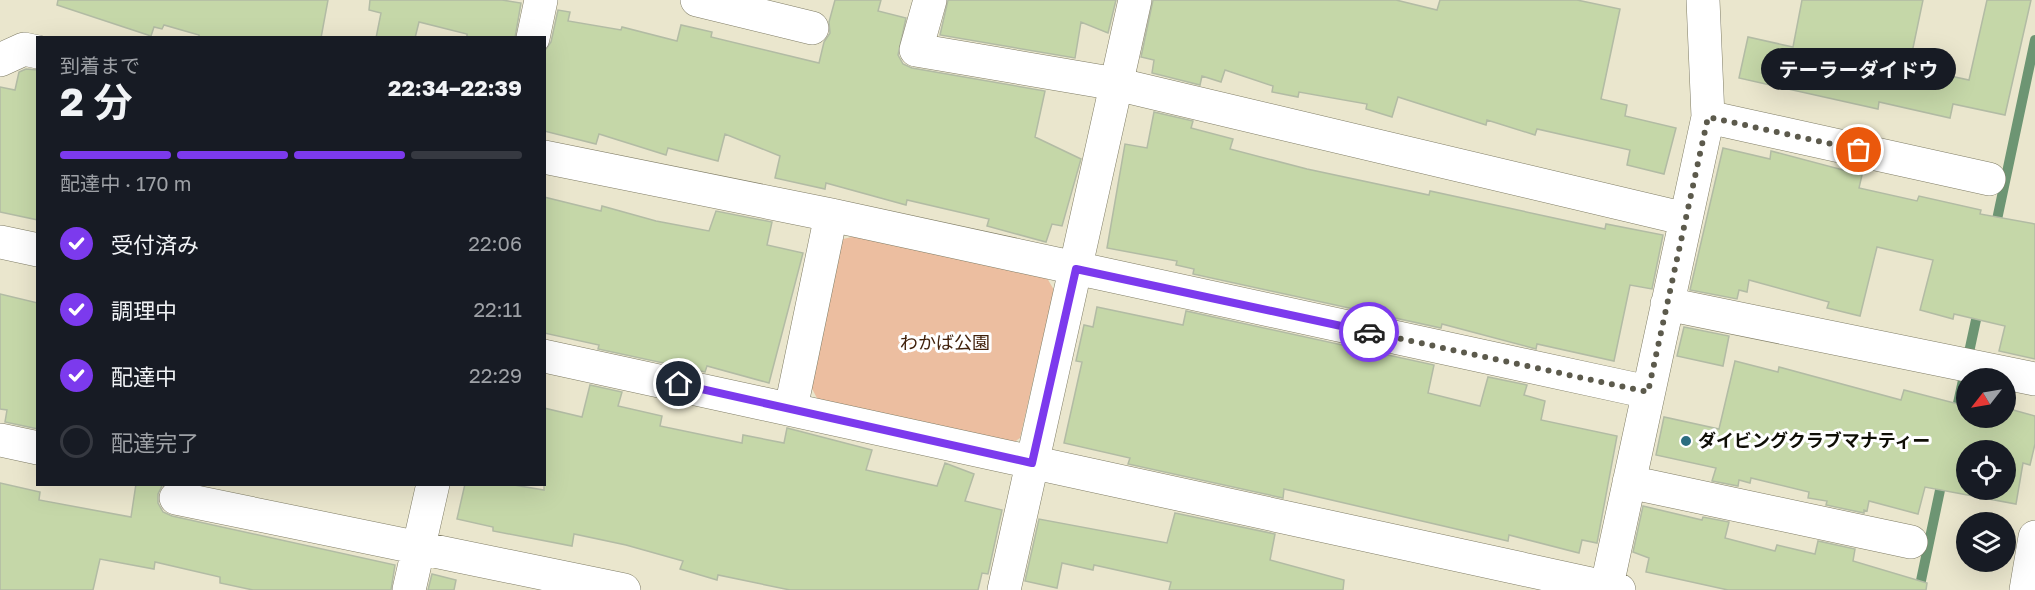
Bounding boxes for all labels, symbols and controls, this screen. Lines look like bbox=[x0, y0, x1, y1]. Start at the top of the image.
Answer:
callout: テーラーダイドウ bbox=[1762, 48, 1956, 90]
text: 到着まで bbox=[60, 53, 140, 77]
text: テーラーダイドウ bbox=[1779, 57, 1939, 81]
text: 22:34–22:39 bbox=[388, 74, 522, 101]
text: 2 分 bbox=[60, 78, 133, 125]
pin bbox=[1833, 124, 1884, 175]
icon: bag bbox=[1842, 133, 1875, 166]
text: 配達中 · 170 m bbox=[60, 171, 191, 195]
icon: check bbox=[60, 227, 93, 260]
text: 受付済み bbox=[111, 231, 199, 258]
text: 22:06 bbox=[468, 231, 522, 255]
icon: check bbox=[60, 293, 93, 326]
text: 調理中 bbox=[111, 297, 177, 324]
text: 22:11 bbox=[473, 297, 522, 321]
courier bbox=[1339, 302, 1399, 362]
icon: car bbox=[1353, 316, 1386, 349]
park label: わかば公園 bbox=[900, 331, 990, 353]
pin bbox=[653, 358, 704, 409]
icon: check bbox=[60, 359, 93, 392]
text: 配達中 bbox=[111, 363, 177, 390]
text: 22:29 bbox=[469, 363, 522, 387]
icon: home bbox=[662, 367, 695, 400]
north arrow bbox=[1956, 368, 2016, 428]
map controls bbox=[1956, 368, 2016, 572]
text: 配達完了 bbox=[111, 429, 199, 456]
place label: ダイビングクラブマナティー bbox=[1698, 429, 1931, 451]
marker: ダイビングクラブマナティー bbox=[1679, 434, 1693, 448]
button: locate bbox=[1956, 440, 2016, 500]
button: layers bbox=[1956, 512, 2016, 572]

